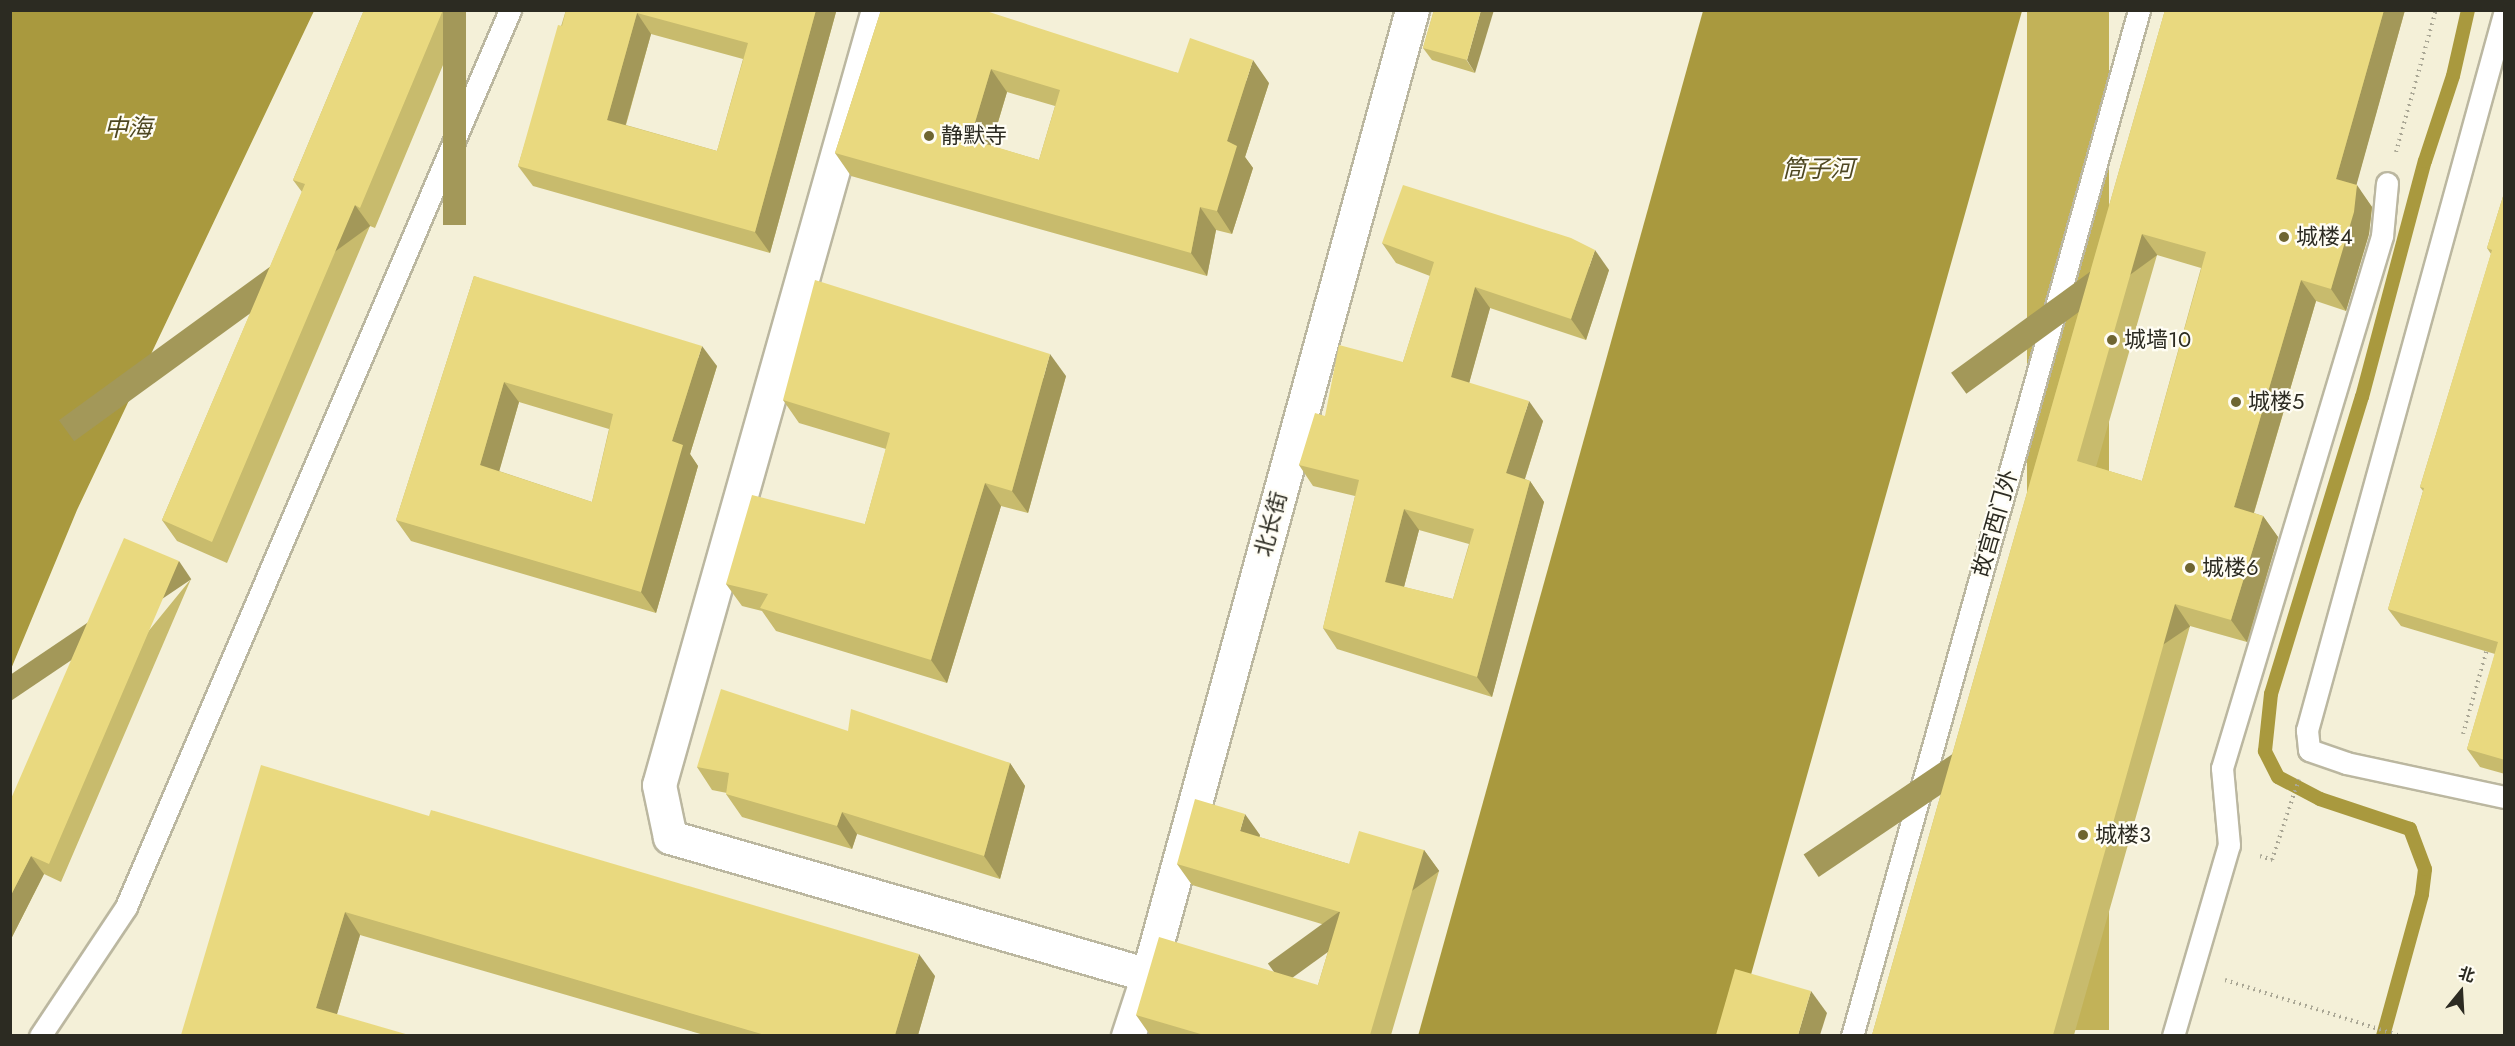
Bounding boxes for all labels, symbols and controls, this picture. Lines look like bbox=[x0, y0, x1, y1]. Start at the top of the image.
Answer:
water label: 中海 bbox=[104, 114, 152, 142]
place label: 静默寺 bbox=[941, 123, 1007, 149]
marker: 静默寺 bbox=[922, 129, 936, 143]
water label: 筒子河 bbox=[1782, 155, 1854, 183]
place label: 城楼4 bbox=[2296, 224, 2353, 250]
marker: 城楼4 bbox=[2277, 230, 2291, 244]
place label: 城墙10 bbox=[2124, 327, 2191, 353]
marker: 城墙10 bbox=[2105, 333, 2119, 347]
place label: 城楼5 bbox=[2248, 389, 2304, 415]
marker: 城楼5 bbox=[2229, 395, 2243, 409]
street label: 故宫西门外 bbox=[1967, 466, 2023, 580]
street label: 北长街 bbox=[1250, 489, 1292, 559]
place label: 城楼6 bbox=[2202, 555, 2259, 581]
marker: 城楼6 bbox=[2183, 561, 2197, 575]
place label: 城楼3 bbox=[2095, 822, 2151, 848]
marker: 城楼3 bbox=[2076, 828, 2090, 842]
text: 北 bbox=[2456, 961, 2478, 988]
north arrow bbox=[2431, 962, 2491, 1022]

